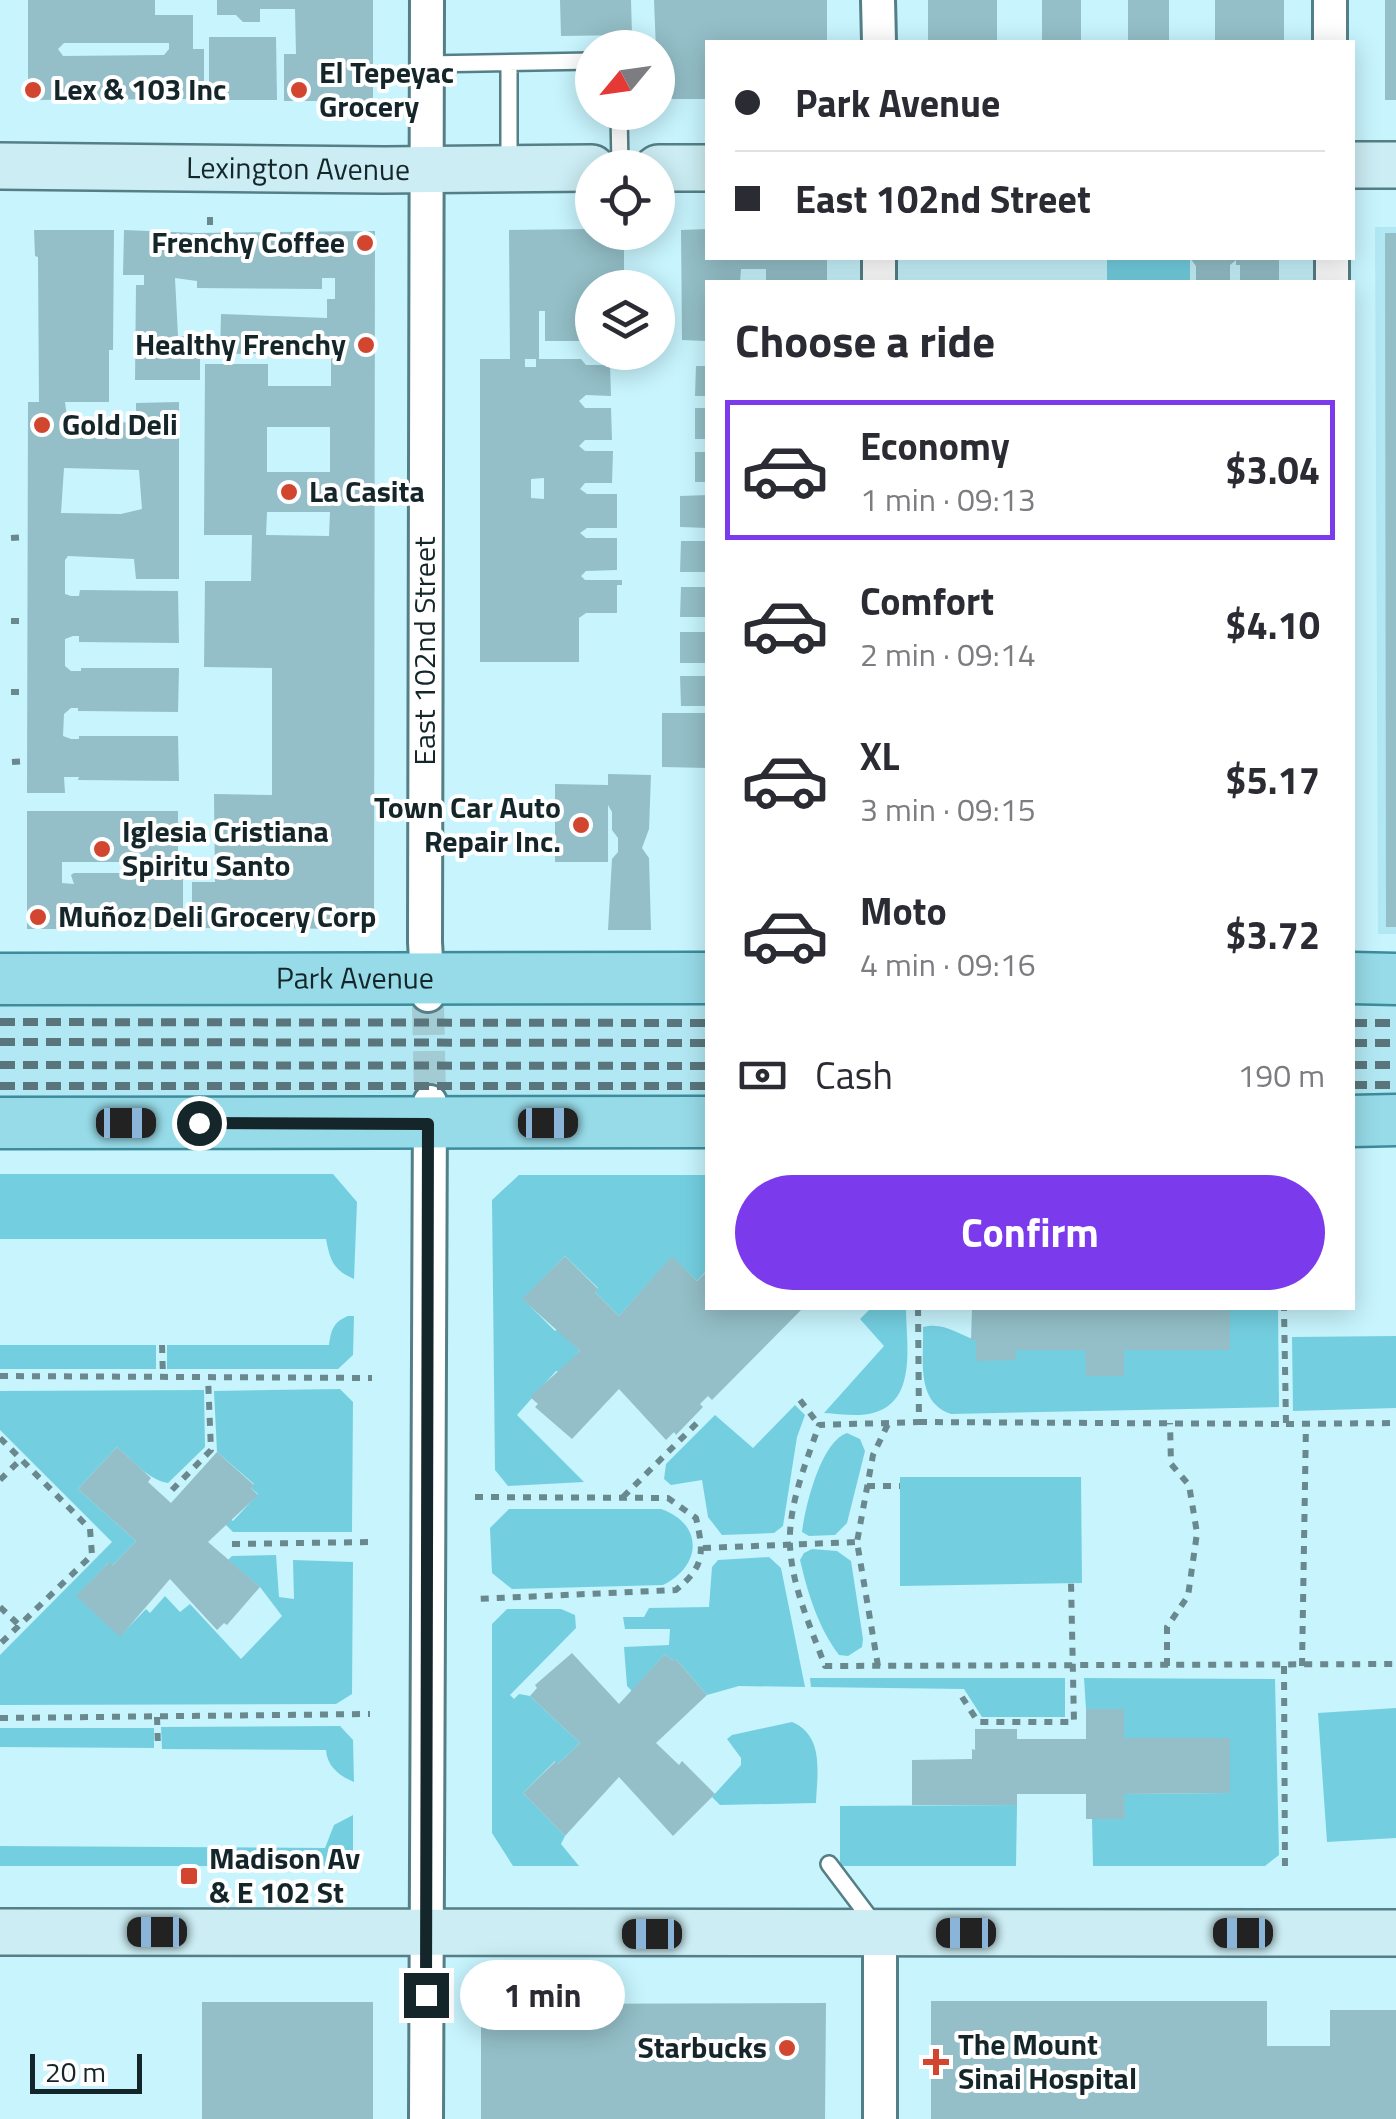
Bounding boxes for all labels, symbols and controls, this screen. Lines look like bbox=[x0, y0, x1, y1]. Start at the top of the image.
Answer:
north arrow bbox=[575, 30, 675, 130]
map controls bbox=[575, 30, 675, 370]
place label: El Tepeyac Grocery bbox=[319, 49, 454, 129]
place label: Lex & 103 Inc bbox=[53, 66, 226, 112]
text: Park Avenue bbox=[795, 74, 1000, 132]
marker: Lex & 103 Inc bbox=[22, 79, 44, 101]
marker: El Tepeyac Grocery bbox=[288, 79, 310, 101]
street label: Lexington Avenue bbox=[186, 144, 410, 192]
button: locate bbox=[575, 150, 675, 250]
text: East 102nd Street bbox=[795, 170, 1091, 228]
place label: Frenchy Coffee bbox=[151, 219, 345, 265]
marker: Frenchy Coffee bbox=[354, 232, 376, 254]
button: layers bbox=[575, 270, 675, 370]
text: Choose a ride bbox=[735, 306, 995, 374]
place label: Healthy Frenchy bbox=[135, 321, 346, 367]
marker: Healthy Frenchy bbox=[355, 334, 377, 356]
place label: Gold Deli bbox=[62, 401, 178, 447]
marker: Gold Deli bbox=[31, 414, 53, 436]
text: Economy bbox=[860, 417, 1010, 475]
icon: car bbox=[740, 425, 830, 515]
text: $3.04 bbox=[1225, 441, 1320, 499]
place label: La Casita bbox=[309, 468, 425, 514]
text: 1 min · 09:13 bbox=[860, 475, 1036, 523]
marker: La Casita bbox=[278, 481, 300, 503]
street label: East 102nd Street bbox=[401, 536, 447, 766]
text: Comfort bbox=[860, 572, 994, 630]
icon: car bbox=[740, 580, 830, 670]
text: $4.10 bbox=[1225, 596, 1320, 654]
text: 2 min · 09:14 bbox=[860, 630, 1036, 678]
text: XL bbox=[860, 727, 900, 785]
icon: car bbox=[740, 735, 830, 825]
text: $5.17 bbox=[1225, 751, 1320, 809]
place label: Town Car Auto Repair Inc. bbox=[374, 784, 561, 864]
text: 3 min · 09:15 bbox=[860, 785, 1036, 833]
place label: Iglesia Cristiana Spiritu Santo bbox=[122, 808, 329, 888]
marker: Town Car Auto Repair Inc. bbox=[570, 814, 592, 836]
marker: Iglesia Cristiana Spiritu Santo bbox=[91, 838, 113, 860]
text: Moto bbox=[860, 882, 947, 940]
icon: car bbox=[740, 890, 830, 980]
place label: Muñoz Deli Grocery Corp bbox=[58, 893, 376, 939]
marker: Muñoz Deli Grocery Corp bbox=[27, 906, 49, 928]
text: $3.72 bbox=[1225, 906, 1320, 964]
text: 4 min · 09:16 bbox=[860, 940, 1036, 988]
street label: Park Avenue bbox=[276, 954, 434, 1001]
text: Cash bbox=[815, 1046, 893, 1104]
icon: cash bbox=[735, 1048, 790, 1103]
text: 190 m bbox=[1237, 1051, 1325, 1099]
route start bbox=[177, 1101, 222, 1146]
car bbox=[96, 1108, 156, 1138]
car bbox=[518, 1108, 578, 1138]
button: Confirm bbox=[735, 1175, 1325, 1290]
place label: Madison Av & E 102 St bbox=[209, 1835, 360, 1915]
marker: Madison Av & E 102 St bbox=[178, 1865, 200, 1887]
car bbox=[127, 1917, 187, 1947]
car bbox=[936, 1918, 996, 1948]
car bbox=[1213, 1918, 1273, 1948]
car bbox=[622, 1919, 682, 1949]
callout: 1 min bbox=[461, 1960, 626, 2030]
text: 1 min bbox=[504, 1971, 581, 2019]
route end bbox=[404, 1973, 449, 2018]
place label: The Mount Sinai Hospital bbox=[958, 2021, 1137, 2101]
place label: Starbucks bbox=[638, 2024, 767, 2070]
marker: Starbucks bbox=[776, 2037, 798, 2059]
scale bar bbox=[30, 2049, 142, 2094]
marker: The Mount Sinai Hospital bbox=[923, 2049, 949, 2075]
text: 20 m bbox=[45, 2050, 106, 2093]

